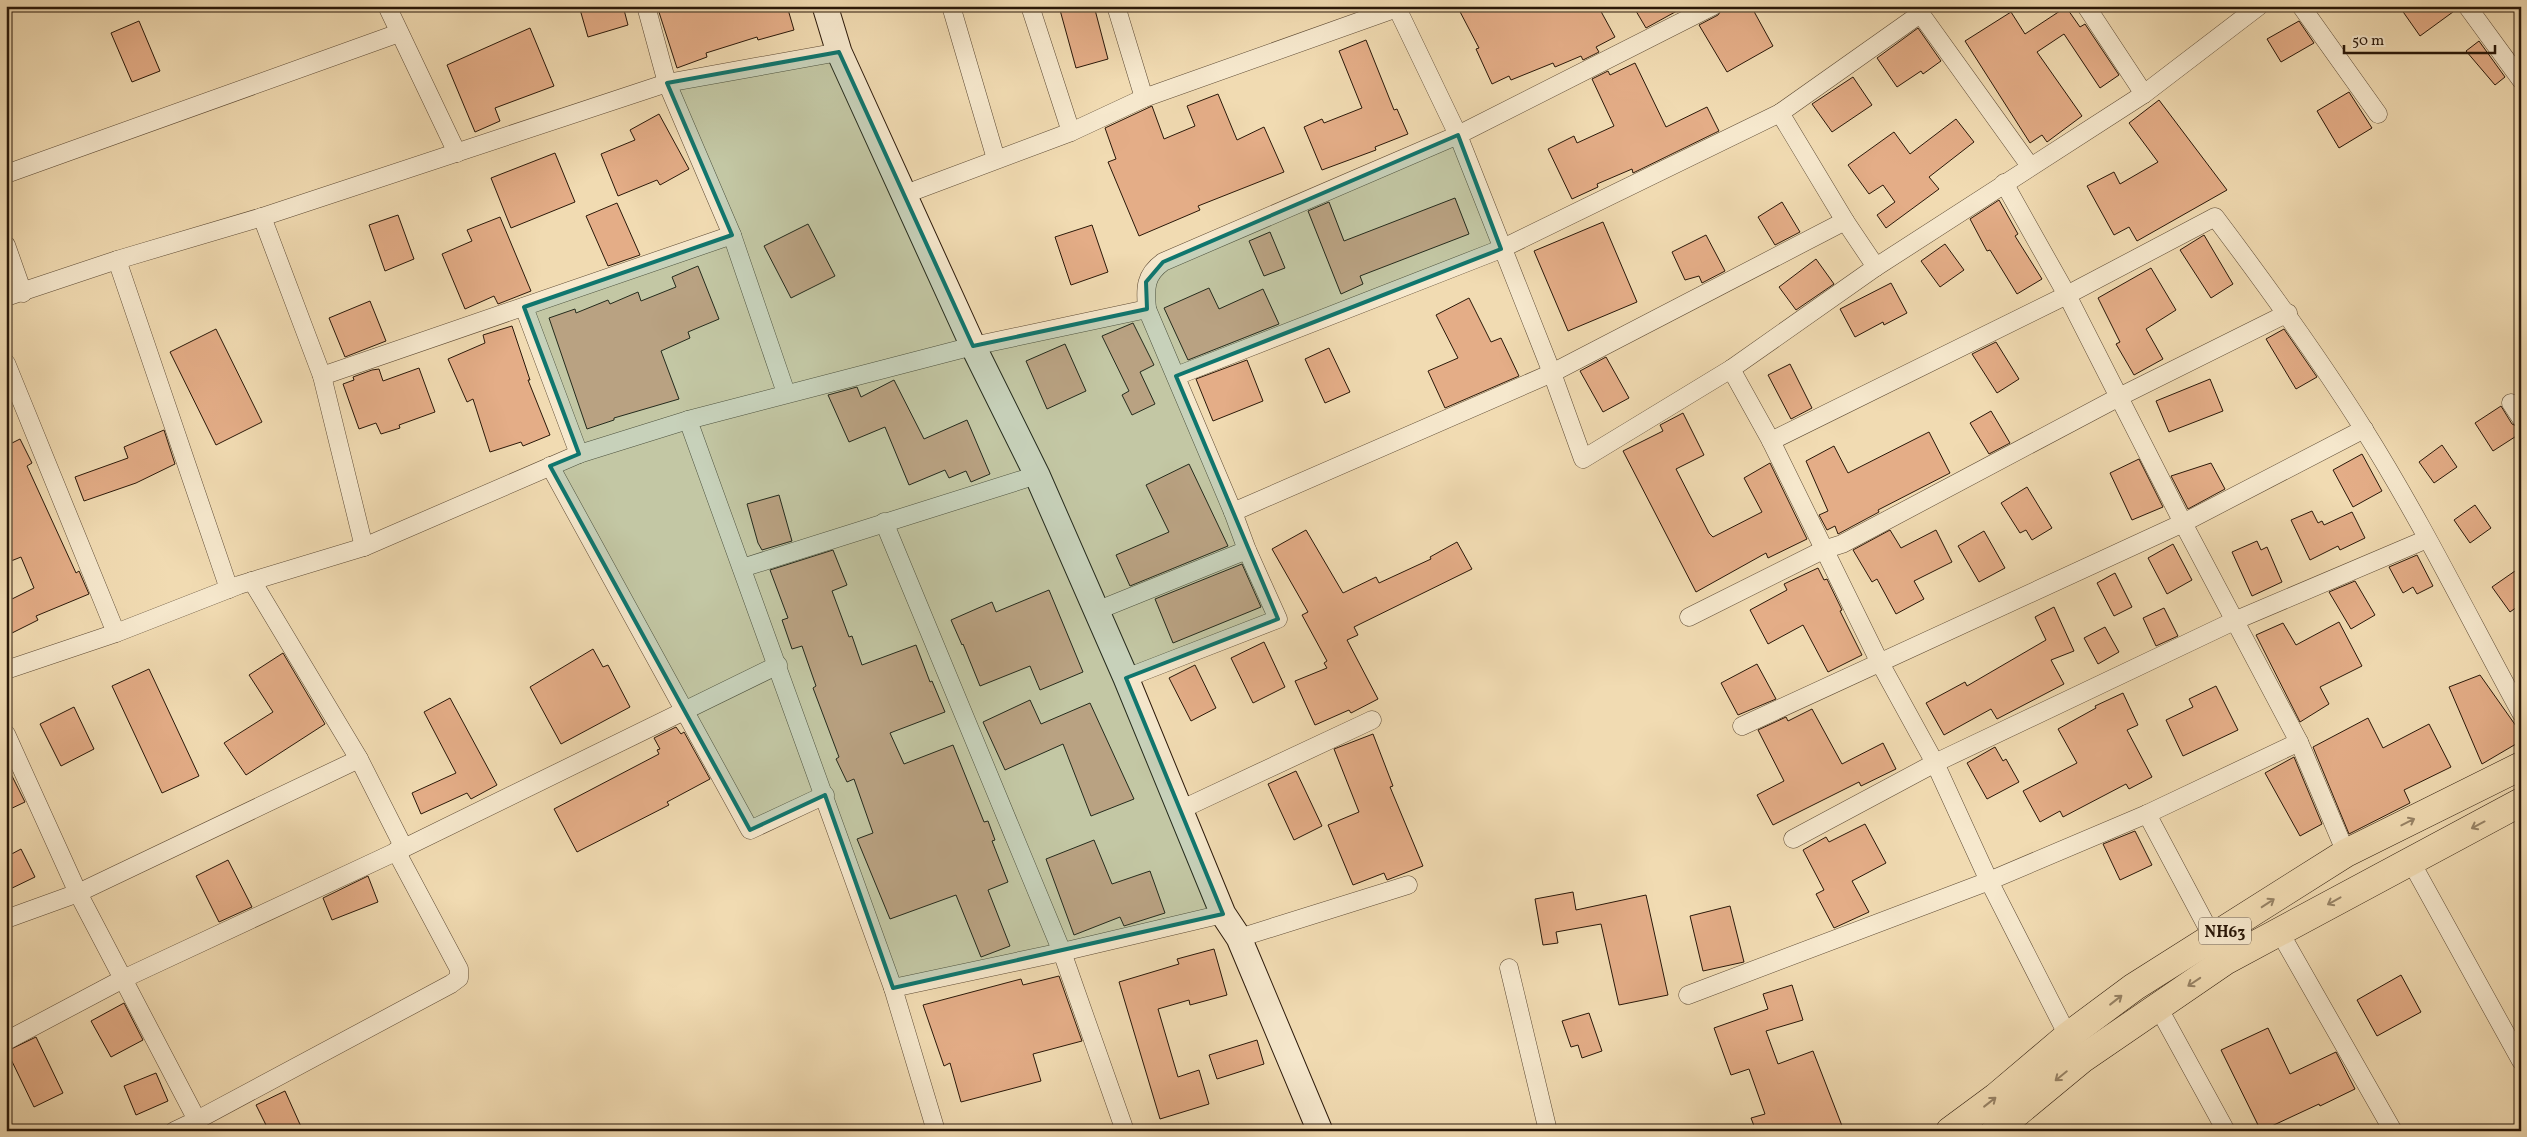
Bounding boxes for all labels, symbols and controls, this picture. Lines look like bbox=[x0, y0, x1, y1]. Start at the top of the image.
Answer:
scale bar bbox=[2344, 22, 2496, 54]
text: 50 m bbox=[2352, 31, 2384, 52]
one-way arrow bbox=[2400, 817, 2415, 826]
one-way arrow bbox=[2470, 820, 2485, 830]
one-way arrow bbox=[2328, 897, 2342, 907]
one-way arrow bbox=[2260, 898, 2274, 908]
road number: NH63 bbox=[2199, 918, 2251, 944]
one-way arrow bbox=[2187, 978, 2201, 988]
one-way arrow bbox=[2109, 995, 2122, 1006]
one-way arrow bbox=[2055, 1071, 2068, 1082]
one-way arrow bbox=[1983, 1097, 1997, 1107]

